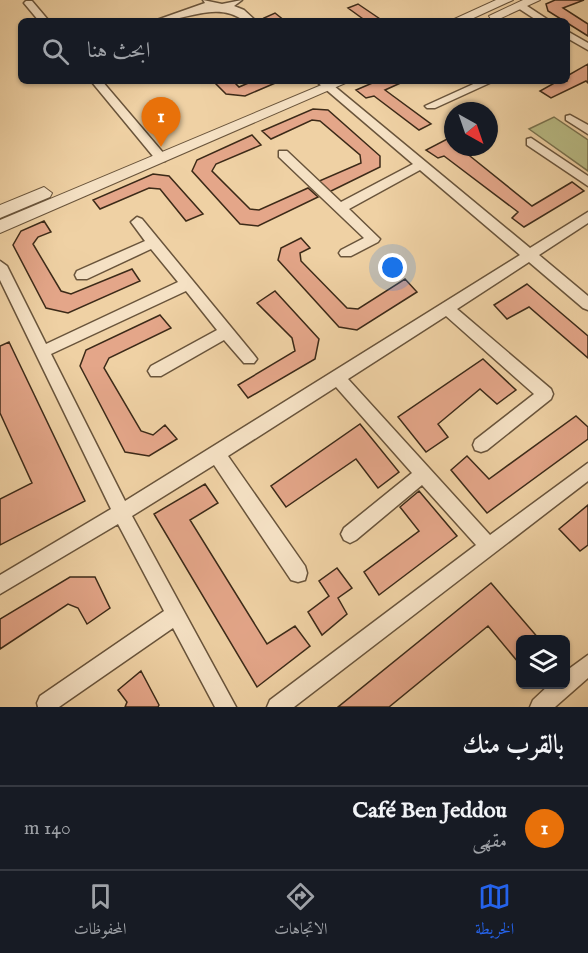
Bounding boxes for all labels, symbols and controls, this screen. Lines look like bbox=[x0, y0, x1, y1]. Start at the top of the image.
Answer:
search box bbox=[18, 18, 570, 84]
icon: search bbox=[39, 35, 72, 68]
text: ابحث هنا bbox=[87, 37, 150, 65]
pin: 1 bbox=[142, 98, 180, 147]
north arrow bbox=[444, 102, 498, 156]
your location bbox=[378, 253, 407, 282]
map controls bbox=[516, 635, 570, 689]
button: layers bbox=[516, 635, 570, 689]
text: بالقرب منك bbox=[462, 729, 564, 762]
text: Café Ben Jeddou bbox=[353, 797, 507, 825]
text: 140 m bbox=[24, 816, 71, 841]
text: 1 bbox=[541, 816, 548, 841]
text: مقهى bbox=[472, 829, 507, 854]
tab: المحفوظات bbox=[74, 880, 127, 944]
tab: الاتجاهات bbox=[274, 880, 328, 944]
tab: الخريطة bbox=[475, 880, 514, 944]

